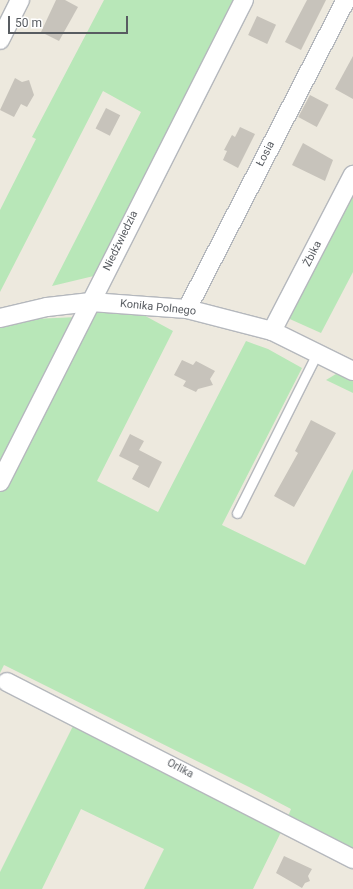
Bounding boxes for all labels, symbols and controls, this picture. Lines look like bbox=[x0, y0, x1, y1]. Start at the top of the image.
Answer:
scale bar bbox=[10, 8, 130, 34]
text: 50 m bbox=[15, 16, 42, 30]
street label: Łosia bbox=[254, 139, 278, 169]
street label: Niedźwiedzia bbox=[101, 209, 141, 273]
street label: Żbika bbox=[301, 239, 325, 269]
street label: Konika Polnego bbox=[119, 297, 197, 319]
street label: Orlika bbox=[164, 757, 196, 781]

